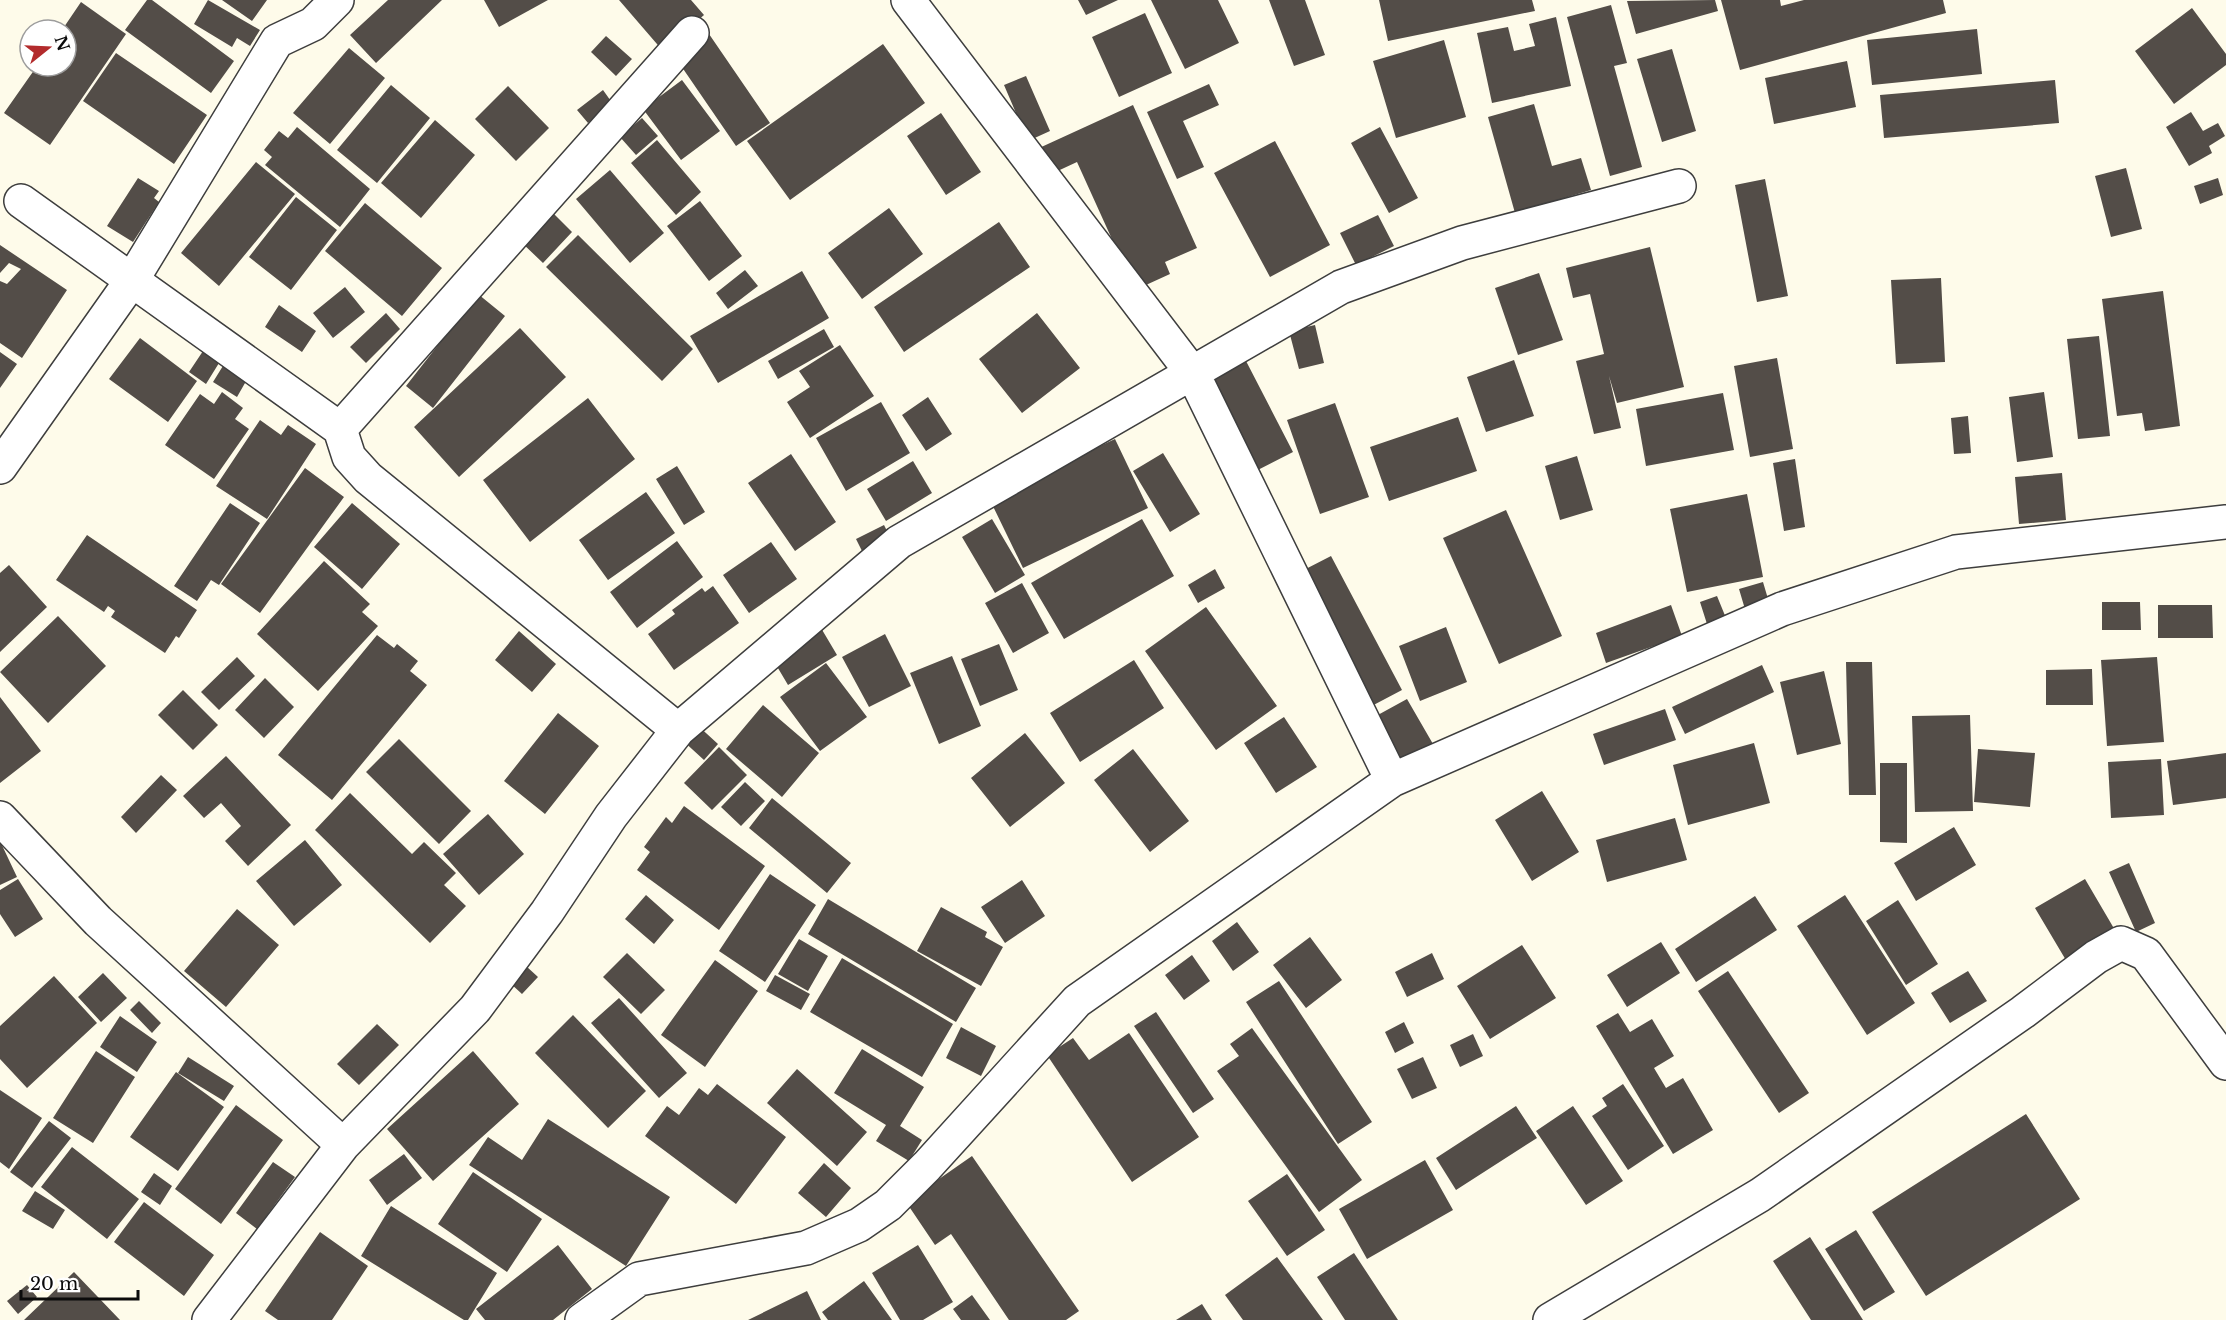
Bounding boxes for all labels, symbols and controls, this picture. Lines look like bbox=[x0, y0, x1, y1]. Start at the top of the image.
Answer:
north arrow bbox=[18, 18, 78, 78]
text: N bbox=[50, 33, 74, 54]
scale bar bbox=[21, 1263, 138, 1301]
text: 20 m bbox=[30, 1273, 78, 1295]

